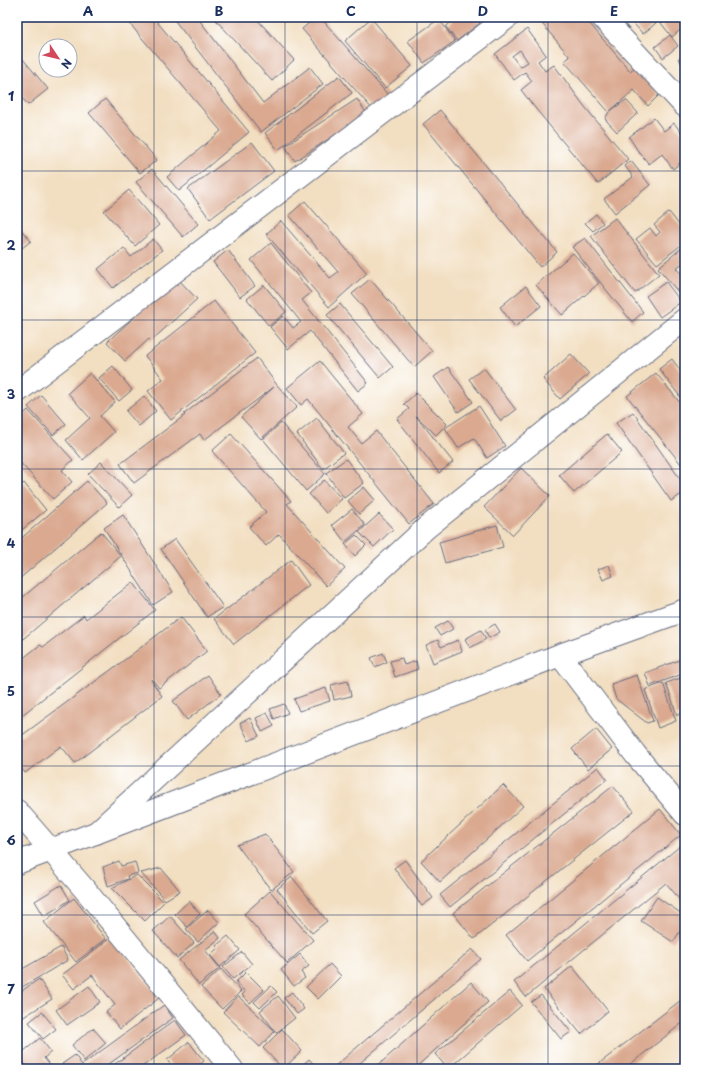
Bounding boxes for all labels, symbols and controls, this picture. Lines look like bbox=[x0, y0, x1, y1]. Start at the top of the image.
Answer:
text: A bbox=[83, 1, 93, 20]
text: B bbox=[215, 1, 224, 20]
text: C bbox=[346, 1, 356, 20]
text: D bbox=[478, 1, 488, 20]
text: E bbox=[610, 1, 618, 20]
north arrow bbox=[38, 38, 78, 78]
text: N bbox=[57, 56, 76, 73]
text: 1 bbox=[8, 86, 14, 105]
text: 2 bbox=[6, 235, 16, 254]
text: 3 bbox=[7, 384, 16, 403]
text: 4 bbox=[7, 533, 16, 552]
text: 5 bbox=[7, 681, 15, 700]
text: 6 bbox=[6, 830, 16, 849]
text: 7 bbox=[7, 979, 15, 998]

